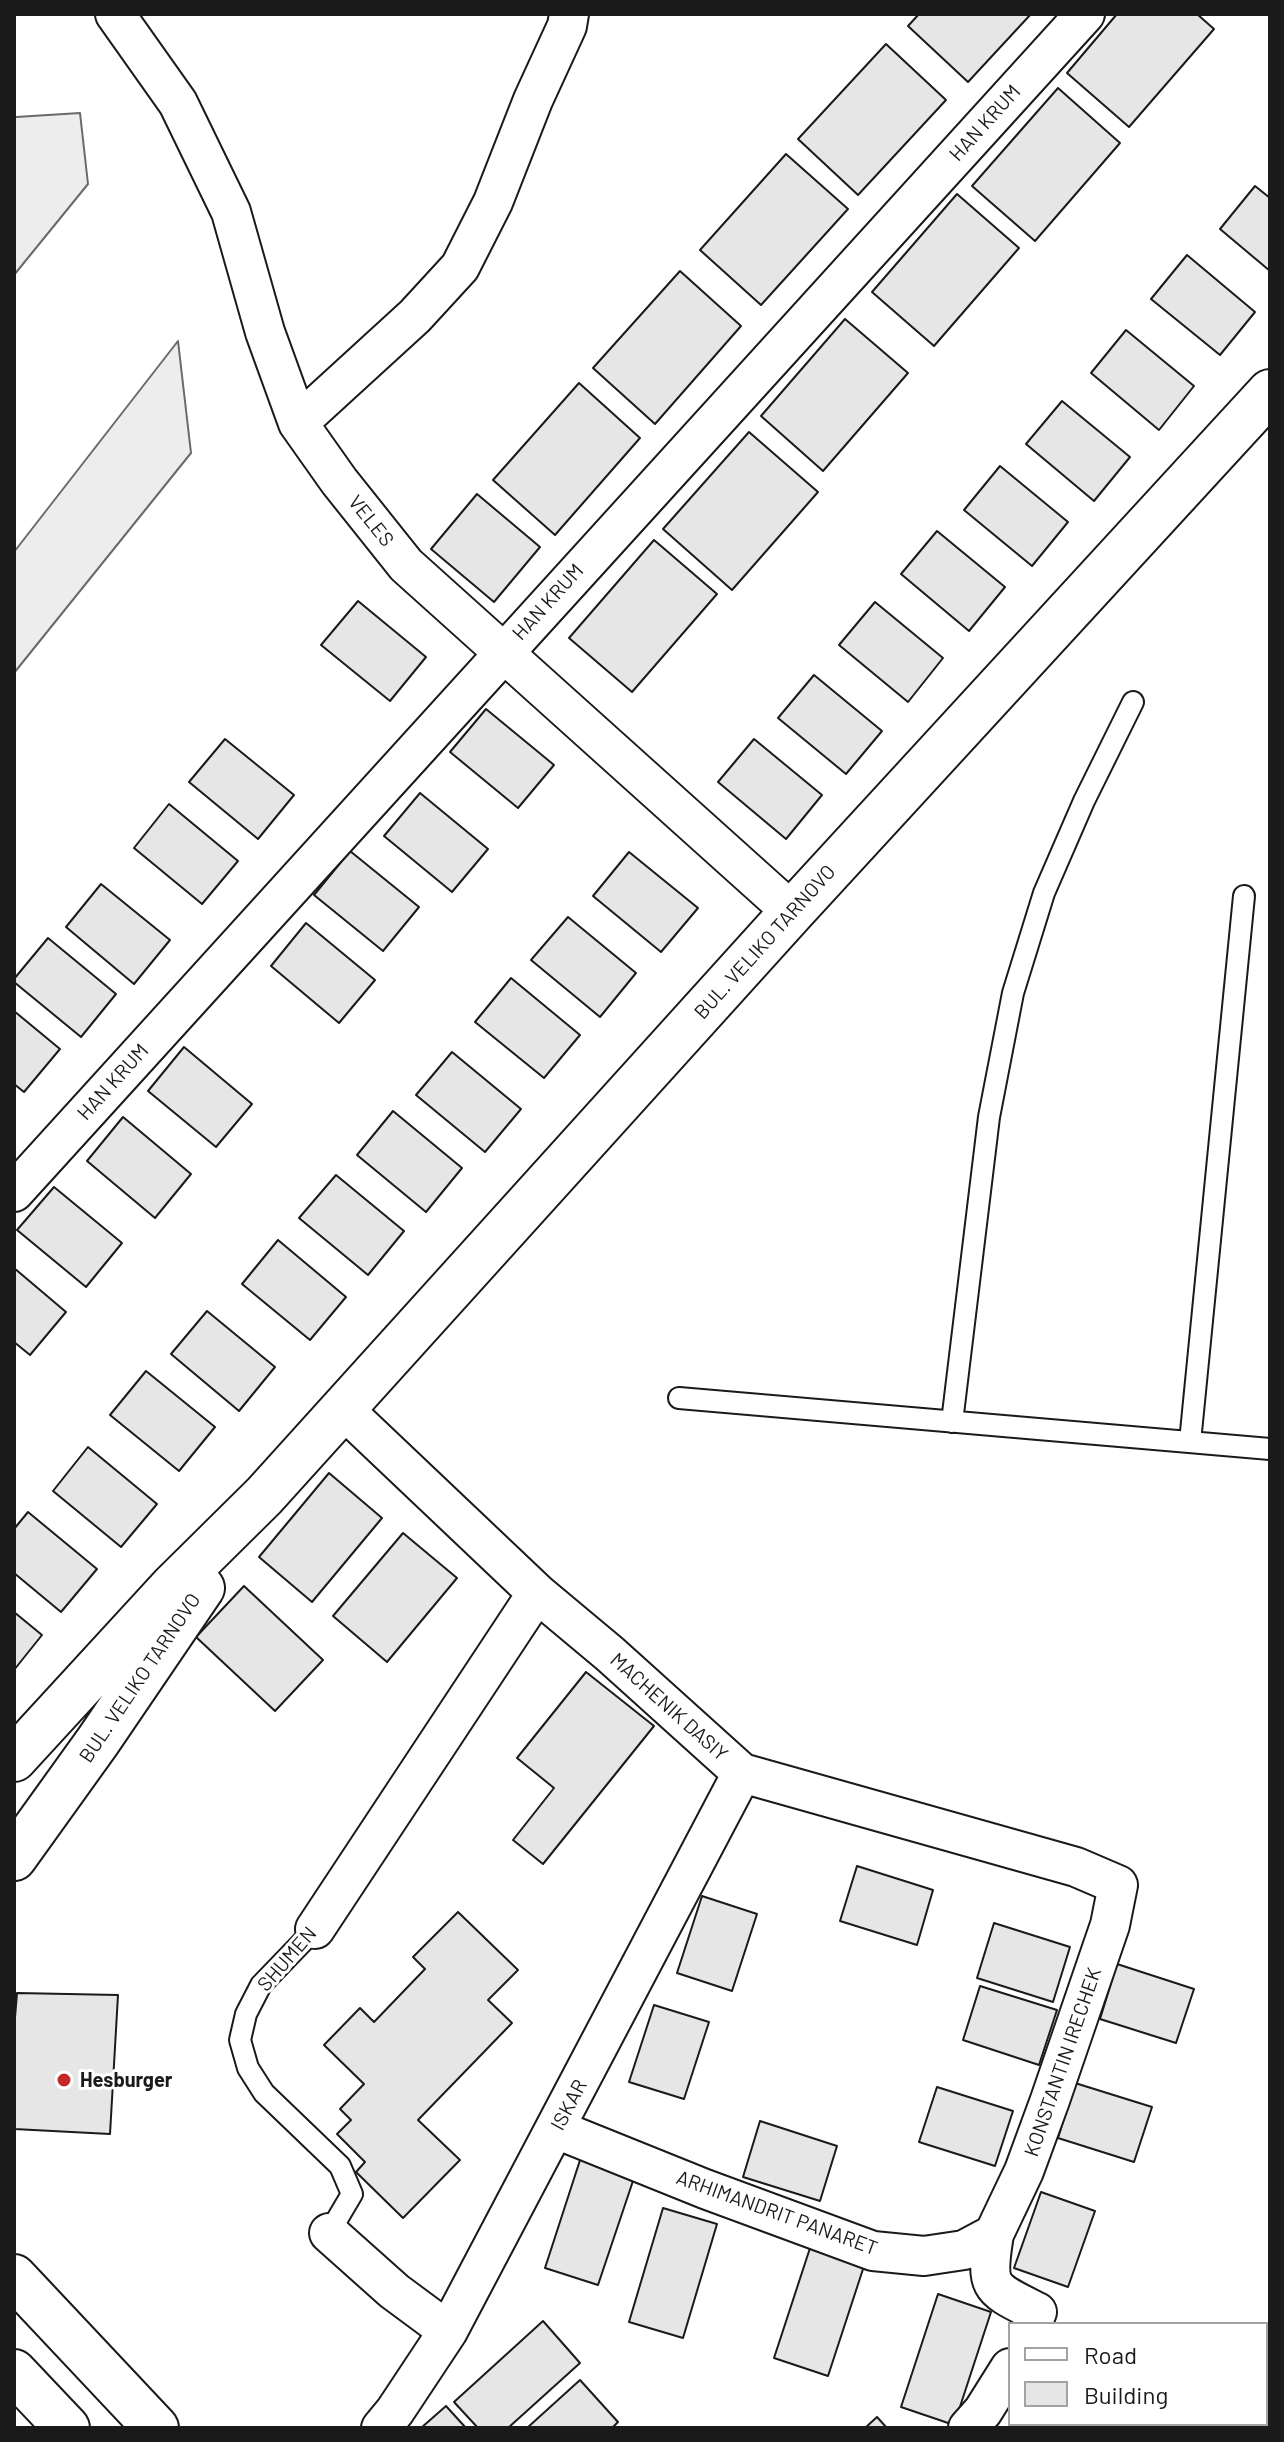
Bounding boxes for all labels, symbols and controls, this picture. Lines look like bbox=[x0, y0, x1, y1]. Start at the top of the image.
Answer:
street label: HAN KRUM bbox=[944, 80, 1026, 166]
street label: VELES bbox=[343, 491, 399, 551]
street label: HAN KRUM bbox=[507, 559, 589, 645]
street label: BUL. VELIKO TARNOVO bbox=[689, 860, 841, 1024]
street label: HAN KRUM bbox=[72, 1039, 154, 1125]
street label: BUL. VELIKO TARNOVO bbox=[74, 1589, 206, 1767]
street label: MACHENIK DASIY bbox=[605, 1648, 733, 1766]
street label: SHUMEN bbox=[252, 1922, 322, 1996]
street label: KONSTANTIN IRECHEK bbox=[1019, 1964, 1107, 2160]
place label: Hesburger bbox=[80, 2068, 172, 2092]
marker: Hesburger bbox=[55, 2071, 73, 2089]
street label: ISKAR bbox=[546, 2076, 592, 2134]
street label: ARHIMANDRIT PANARET bbox=[673, 2165, 881, 2261]
legend bbox=[1008, 2322, 1268, 2426]
text: Road bbox=[1084, 2340, 1137, 2369]
text: Building bbox=[1084, 2380, 1168, 2409]

